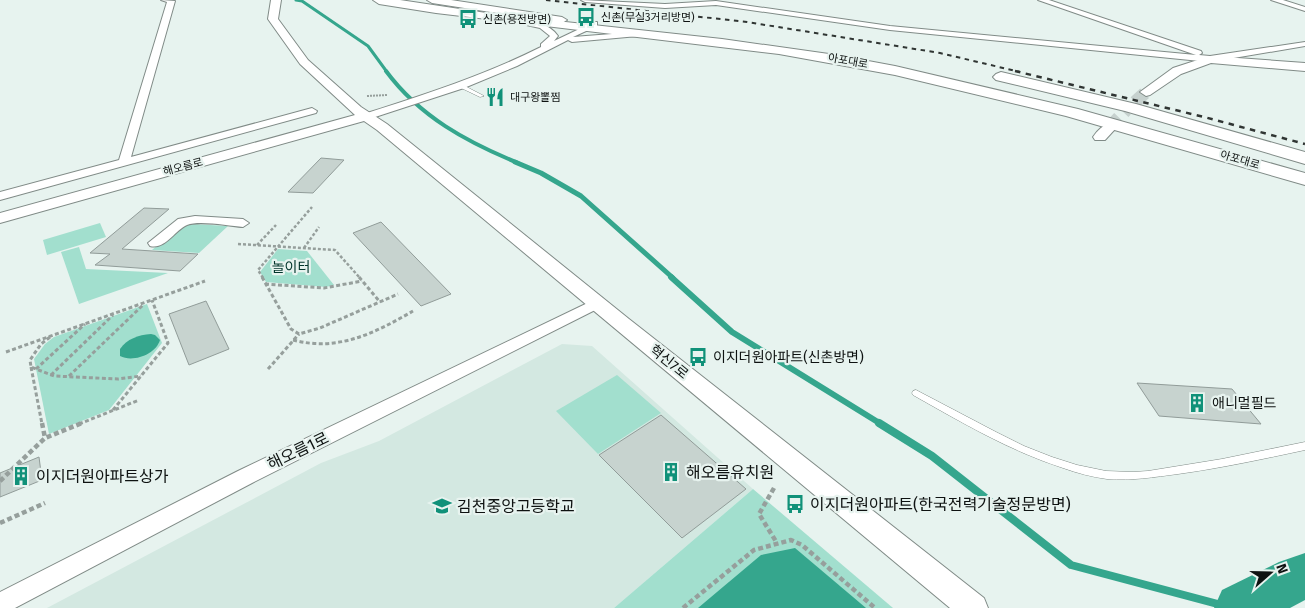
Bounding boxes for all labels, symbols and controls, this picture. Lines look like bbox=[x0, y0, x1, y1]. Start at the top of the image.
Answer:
bus stop icon: 신촌(무실3거리방면) bbox=[575, 6, 597, 28]
bus stop icon: 신촌(용전방면) bbox=[457, 8, 479, 30]
place label: 신촌(무실3거리방면) bbox=[601, 11, 695, 24]
place label: 신촌(용전방면) bbox=[483, 13, 551, 26]
street label: 아포대로 bbox=[827, 51, 869, 71]
restaurant icon: 대구왕뽈찜 bbox=[484, 86, 506, 108]
place label: 대구왕뽈찜 bbox=[510, 91, 561, 104]
street label: 아포대로 bbox=[1219, 148, 1261, 172]
street label: 해오름로 bbox=[162, 155, 204, 179]
park label: 놀이터 bbox=[272, 259, 310, 276]
street label: 혁신7로 bbox=[646, 341, 692, 383]
bus stop icon: 이지더원아파트(신촌방면) bbox=[687, 346, 709, 368]
place label: 이지더원아파트(신촌방면) bbox=[713, 349, 864, 366]
building icon: 애니멀필드 bbox=[1186, 392, 1208, 414]
place label: 애니멀필드 bbox=[1212, 395, 1277, 412]
street label: 해오름1로 bbox=[264, 428, 332, 474]
building icon: 해오름유치원 bbox=[660, 461, 682, 483]
place label: 해오름유치원 bbox=[686, 463, 774, 482]
building icon: 이지더원아파트상가 bbox=[10, 465, 32, 487]
place label: 이지더원아파트상가 bbox=[36, 467, 169, 486]
bus stop icon: 이지더원아파트(한국전력기술정문방면) bbox=[784, 493, 806, 515]
school or university icon: 김천중앙고등학교 bbox=[431, 495, 453, 517]
place label: 이지더원아파트(한국전력기술정문방면) bbox=[810, 495, 1071, 514]
place label: 김천중앙고등학교 bbox=[457, 497, 575, 516]
north arrow bbox=[1245, 548, 1295, 598]
text: N bbox=[1272, 561, 1291, 576]

